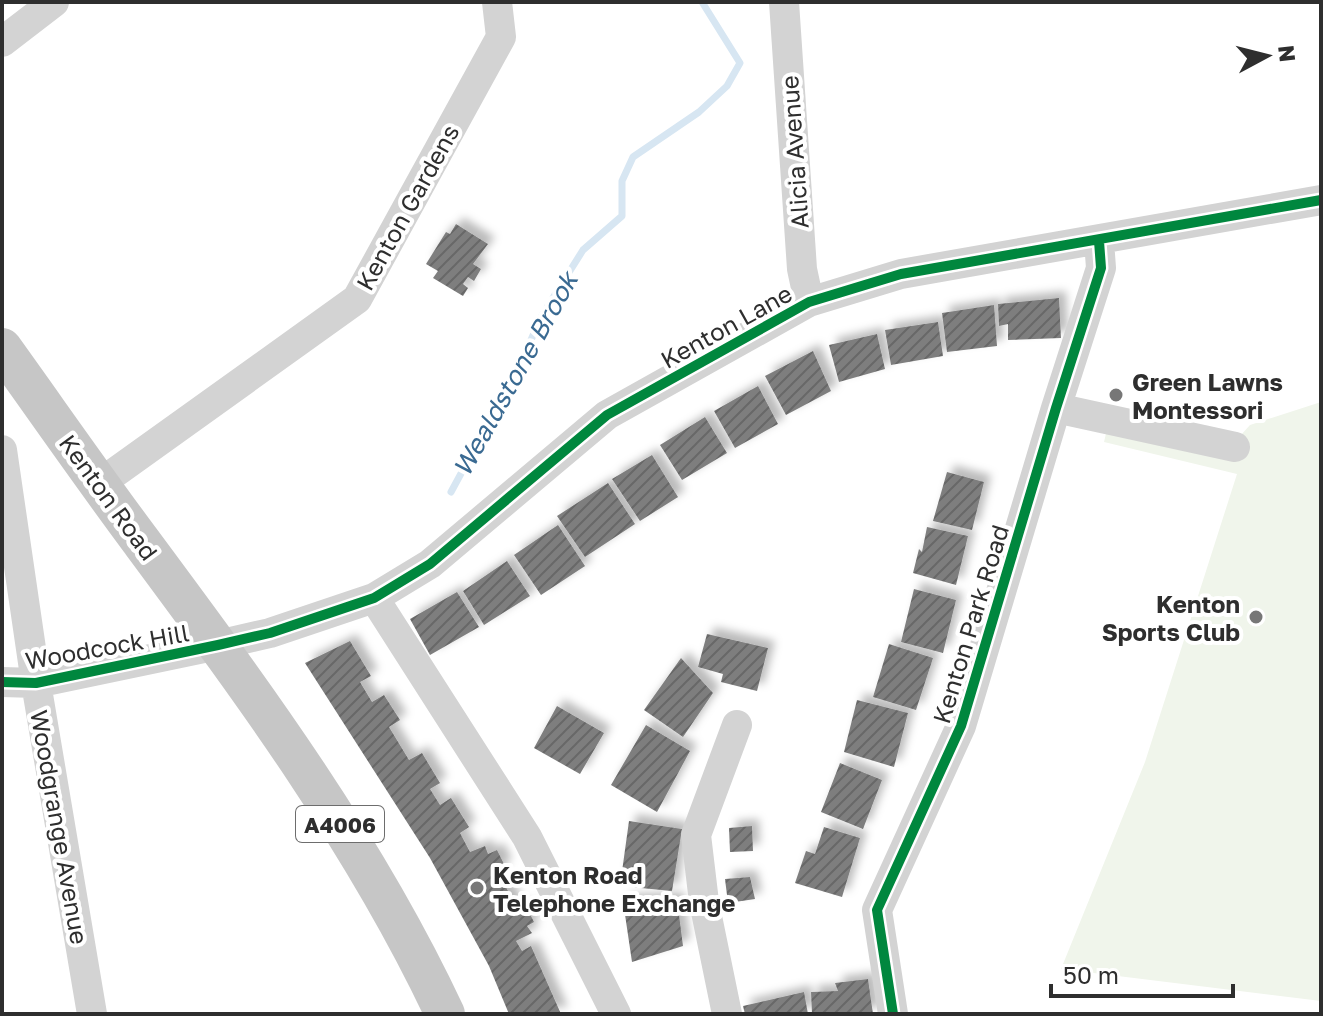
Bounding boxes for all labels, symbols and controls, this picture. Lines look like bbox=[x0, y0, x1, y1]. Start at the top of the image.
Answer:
north arrow bbox=[1227, 16, 1307, 96]
text: N bbox=[1273, 44, 1302, 63]
street label: Alicia Avenue bbox=[774, 74, 814, 230]
street label: Kenton Gardens bbox=[349, 119, 465, 295]
water label: Wealdstone Brook bbox=[446, 265, 585, 481]
street label: Kenton Lane bbox=[655, 278, 797, 374]
place label: Green Lawns Montessori bbox=[1132, 367, 1283, 424]
marker: Green Lawns Montessori bbox=[1107, 386, 1125, 404]
street label: Kenton Road bbox=[54, 429, 164, 565]
street label: Kenton Park Road bbox=[926, 521, 1014, 727]
place label: Kenton Sports Club bbox=[1102, 589, 1240, 646]
marker: Kenton Sports Club bbox=[1247, 608, 1265, 626]
street label: Woodcock Hill bbox=[23, 617, 191, 675]
street label: Woodgrange Avenue bbox=[25, 708, 95, 946]
road number: A4006 bbox=[296, 806, 384, 842]
place label: Kenton Road Telephone Exchange bbox=[493, 860, 735, 917]
marker: Kenton Road Telephone Exchange bbox=[468, 879, 486, 897]
scale bar bbox=[1051, 948, 1233, 998]
text: 50 m bbox=[1063, 960, 1119, 989]

